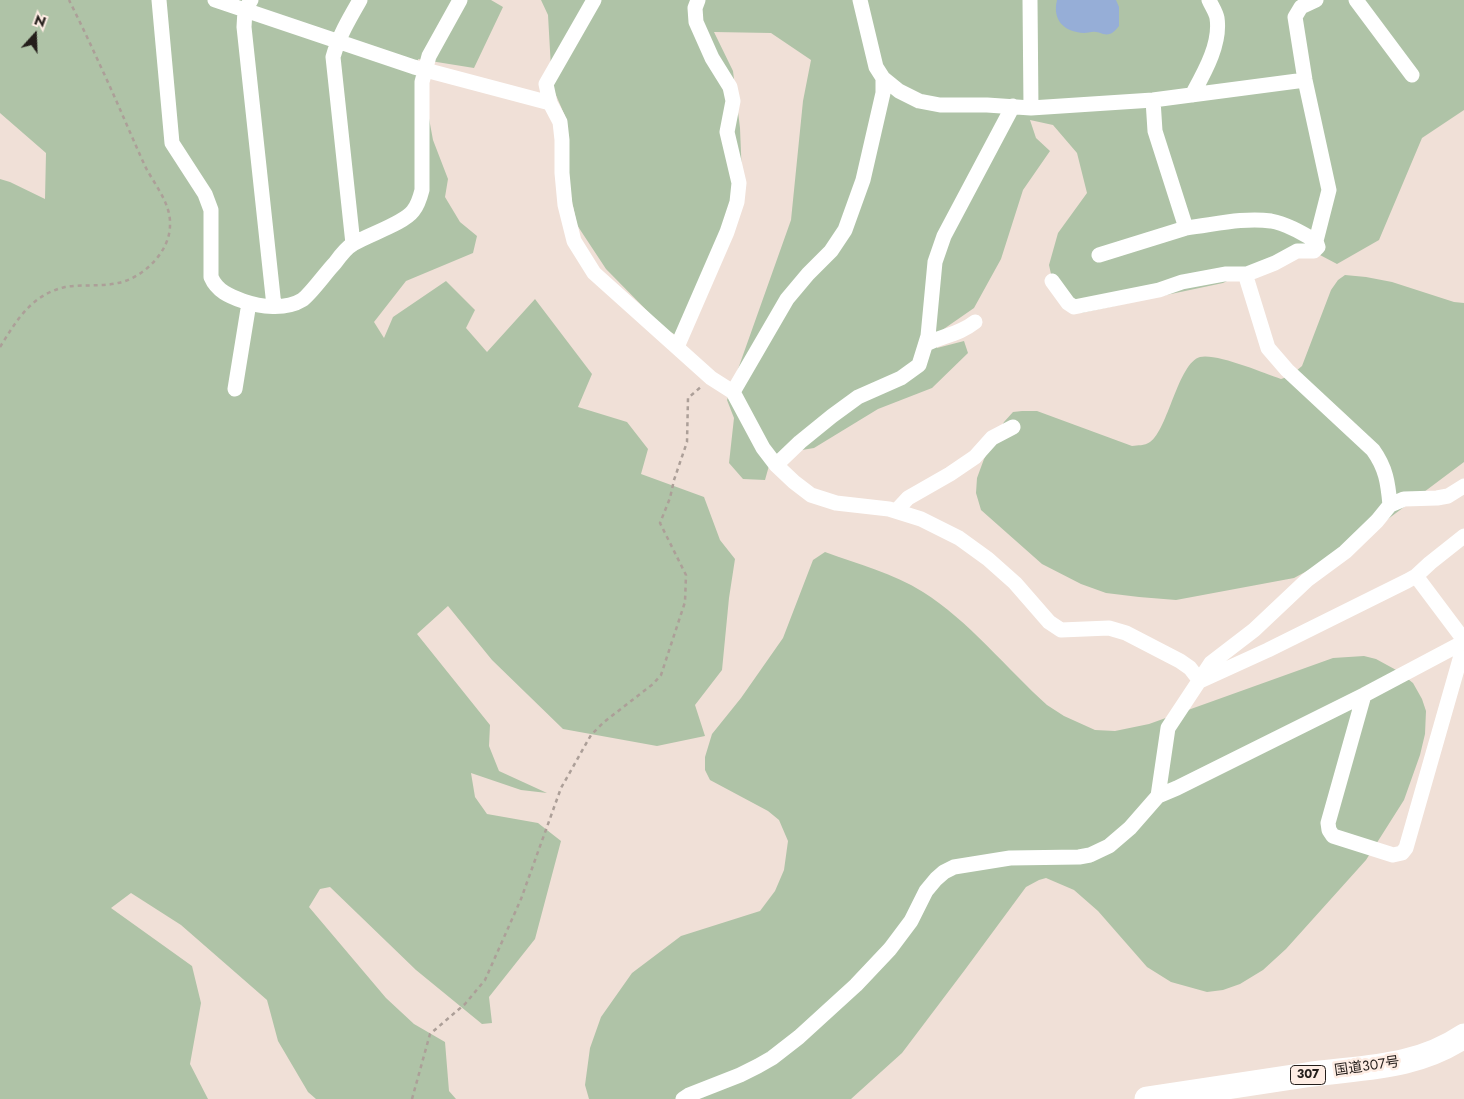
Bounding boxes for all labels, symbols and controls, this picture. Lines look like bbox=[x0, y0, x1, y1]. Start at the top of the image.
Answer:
north arrow bbox=[10, 10, 60, 60]
text: N bbox=[31, 10, 49, 32]
street label: 国道307号 bbox=[1333, 1054, 1401, 1080]
road number: 307 bbox=[1290, 1066, 1326, 1084]

